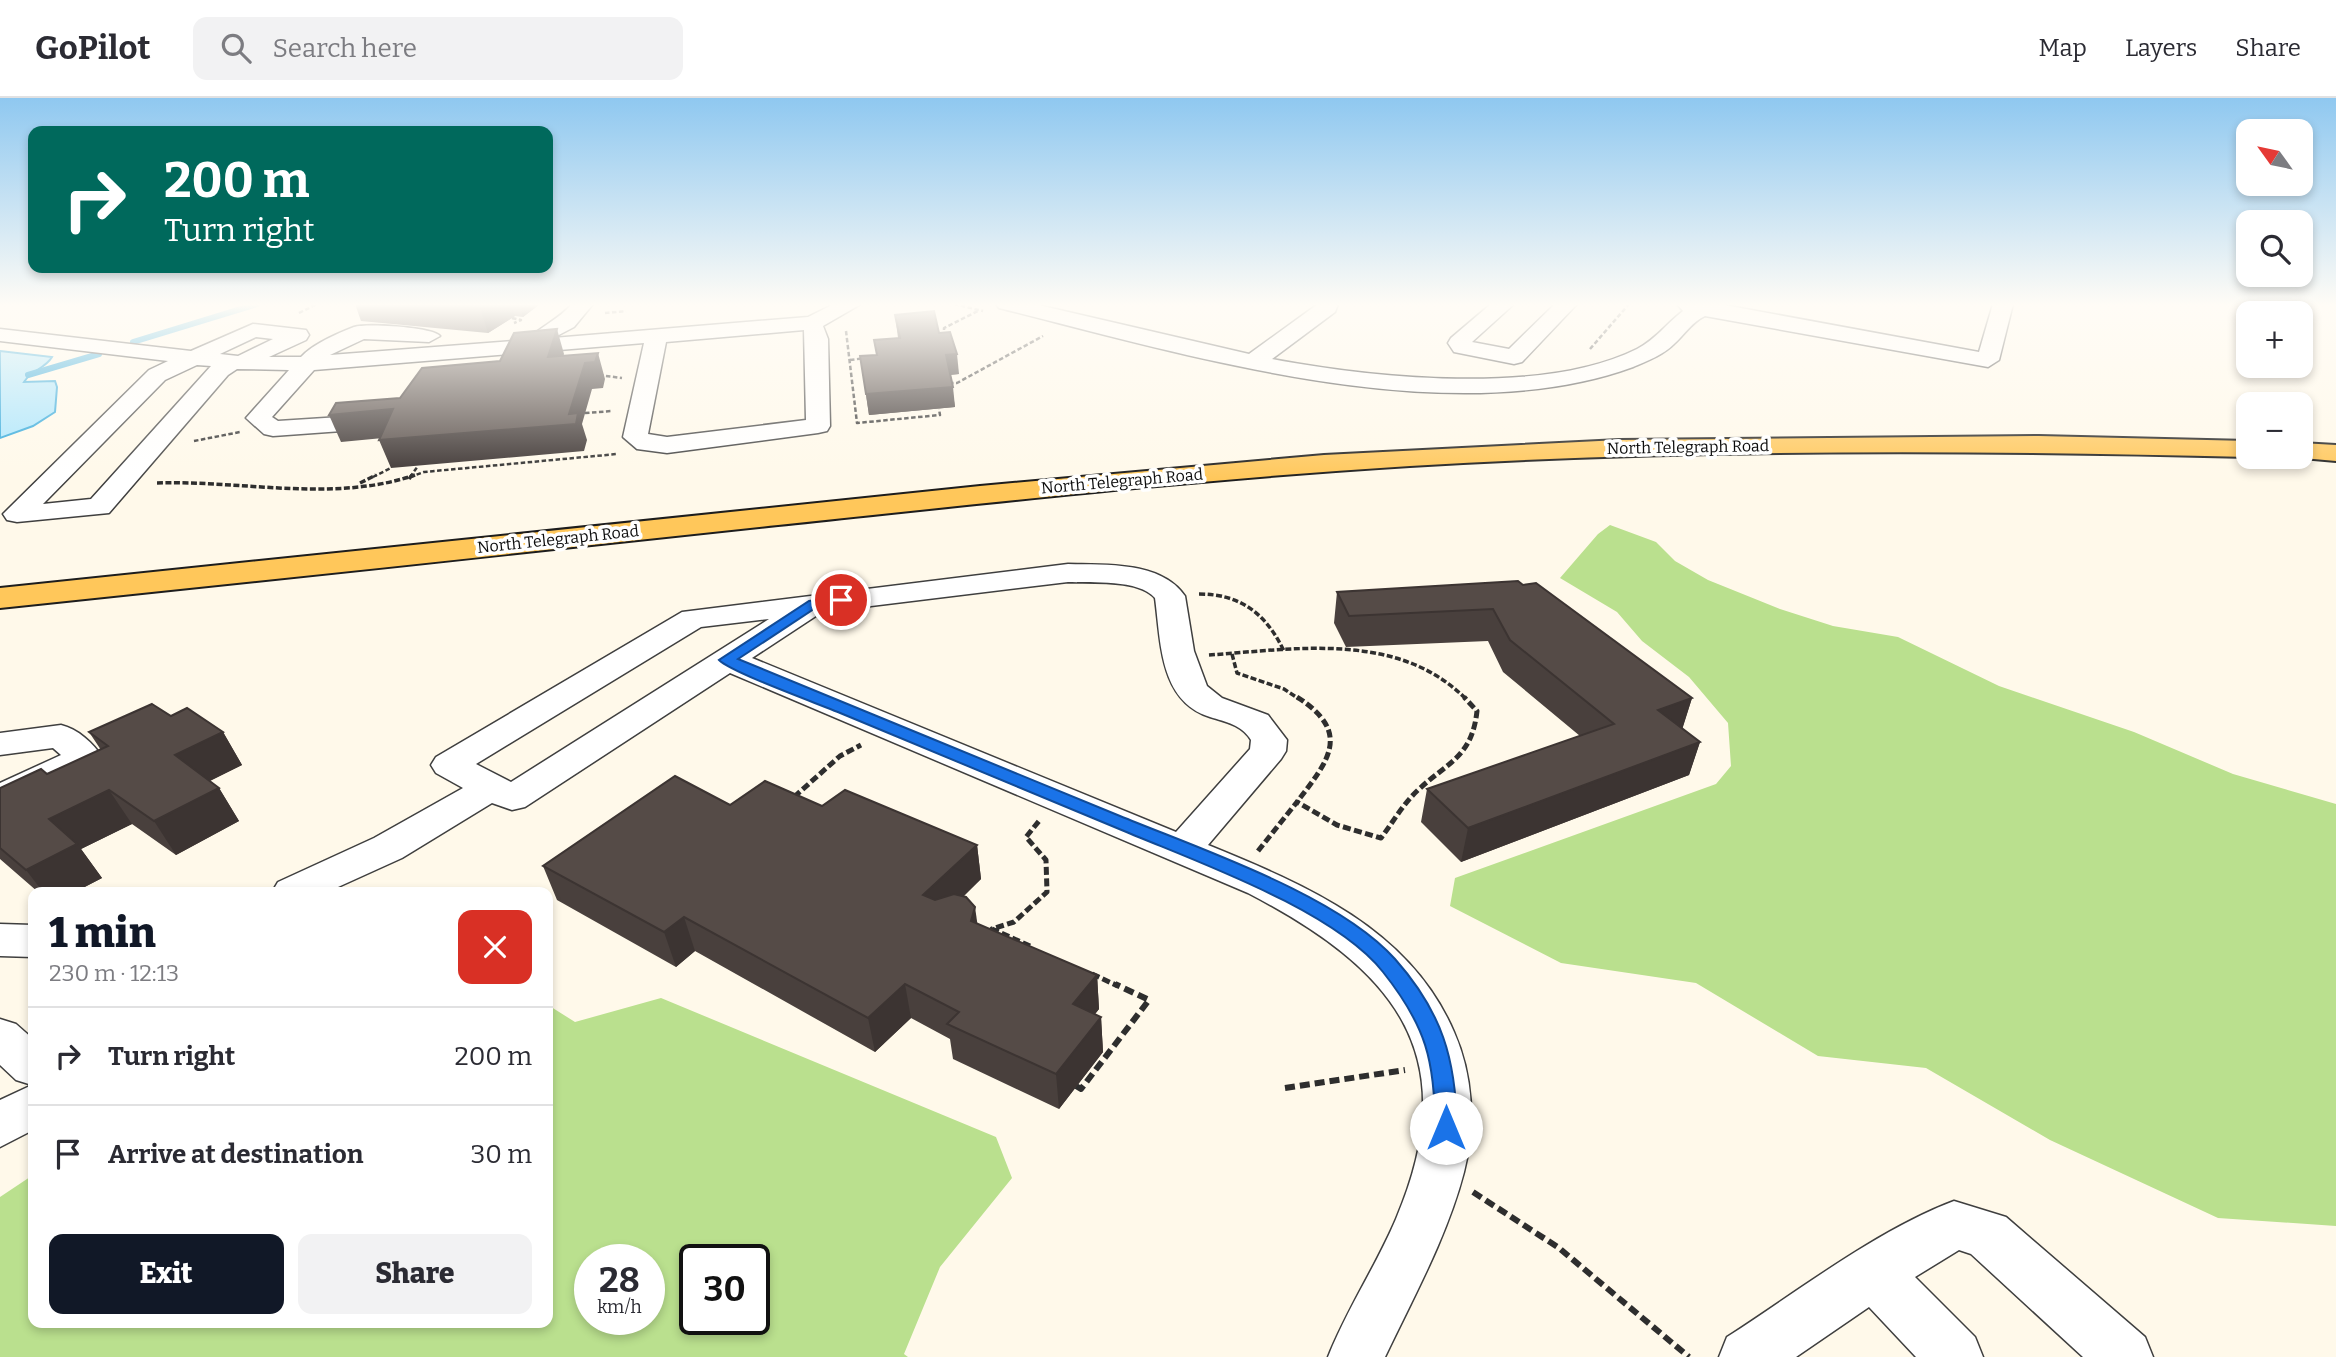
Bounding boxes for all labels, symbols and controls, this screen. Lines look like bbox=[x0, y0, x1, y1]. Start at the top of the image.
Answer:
search box bbox=[193, 17, 683, 80]
text: GoPilot bbox=[35, 28, 151, 68]
icon: search bbox=[217, 29, 255, 67]
text: Search here bbox=[273, 33, 417, 64]
text: Map bbox=[2039, 34, 2087, 62]
text: Layers bbox=[2125, 34, 2197, 62]
text: Share bbox=[2235, 34, 2301, 62]
north arrow bbox=[2236, 119, 2314, 196]
map controls bbox=[2236, 119, 2313, 469]
text: 200 m bbox=[164, 151, 309, 210]
icon: right bbox=[49, 154, 140, 245]
button: search bbox=[2236, 210, 2313, 287]
text: Turn right bbox=[164, 211, 315, 249]
button: + bbox=[2236, 301, 2313, 378]
button: − bbox=[2236, 392, 2313, 469]
street label: North Telegraph Road bbox=[1607, 436, 1770, 458]
street label: North Telegraph Road bbox=[1040, 464, 1204, 498]
street label: North Telegraph Road bbox=[476, 521, 640, 557]
pin bbox=[811, 570, 871, 630]
icon: arrive bbox=[822, 581, 860, 619]
text: 1 min bbox=[49, 908, 156, 958]
button: close bbox=[458, 910, 532, 984]
text: 230 m · 12:13 bbox=[49, 959, 179, 987]
icon: right bbox=[49, 1037, 87, 1075]
text: Turn right bbox=[108, 1041, 235, 1072]
text: 200 m bbox=[455, 1041, 532, 1072]
position arrow bbox=[1409, 1091, 1483, 1165]
icon: arrive bbox=[49, 1135, 87, 1173]
text: Arrive at destination bbox=[108, 1139, 363, 1170]
text: 30 m bbox=[471, 1139, 532, 1170]
button: Exit bbox=[49, 1234, 284, 1314]
button: Share bbox=[298, 1234, 532, 1314]
speed limit sign: 30 bbox=[679, 1244, 770, 1335]
text: 28 bbox=[599, 1259, 640, 1301]
text: km/h bbox=[597, 1296, 642, 1318]

